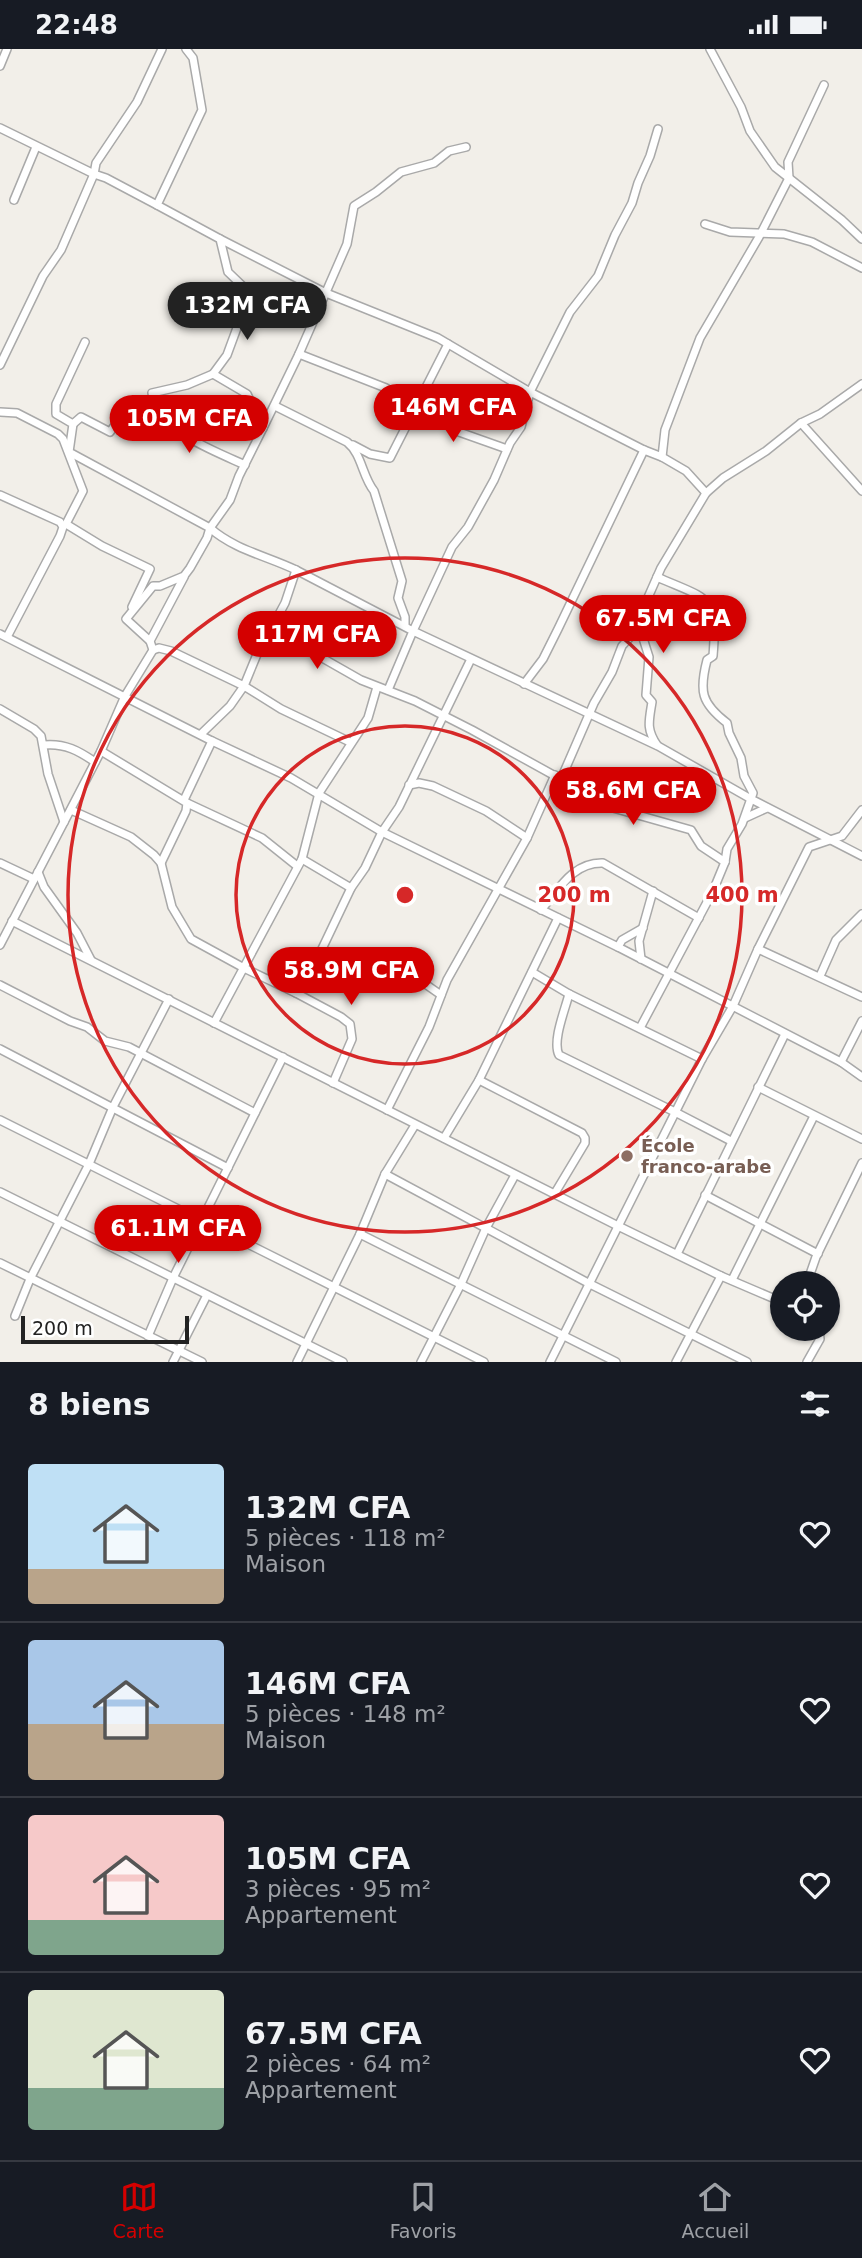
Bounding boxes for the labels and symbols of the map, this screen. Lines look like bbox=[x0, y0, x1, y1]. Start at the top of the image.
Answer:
pin: 132M CFA bbox=[175, 282, 319, 342]
pin: 146M CFA bbox=[381, 385, 525, 444]
pin: 105M CFA bbox=[117, 395, 261, 455]
pin: 67.5M CFA bbox=[583, 595, 743, 655]
pin: 117M CFA bbox=[245, 611, 389, 671]
pin: 58.6M CFA bbox=[553, 767, 713, 827]
centre of rings bbox=[393, 883, 417, 907]
text: 200 m bbox=[537, 883, 611, 907]
text: 400 m bbox=[705, 883, 779, 907]
pin: 58.9M CFA bbox=[271, 947, 431, 1007]
place label: École franco-arabe bbox=[641, 1135, 771, 1177]
marker: École franco-arabe bbox=[619, 1148, 635, 1164]
pin: 61.1M CFA bbox=[98, 1205, 258, 1265]
scale bar bbox=[21, 1313, 189, 1345]

